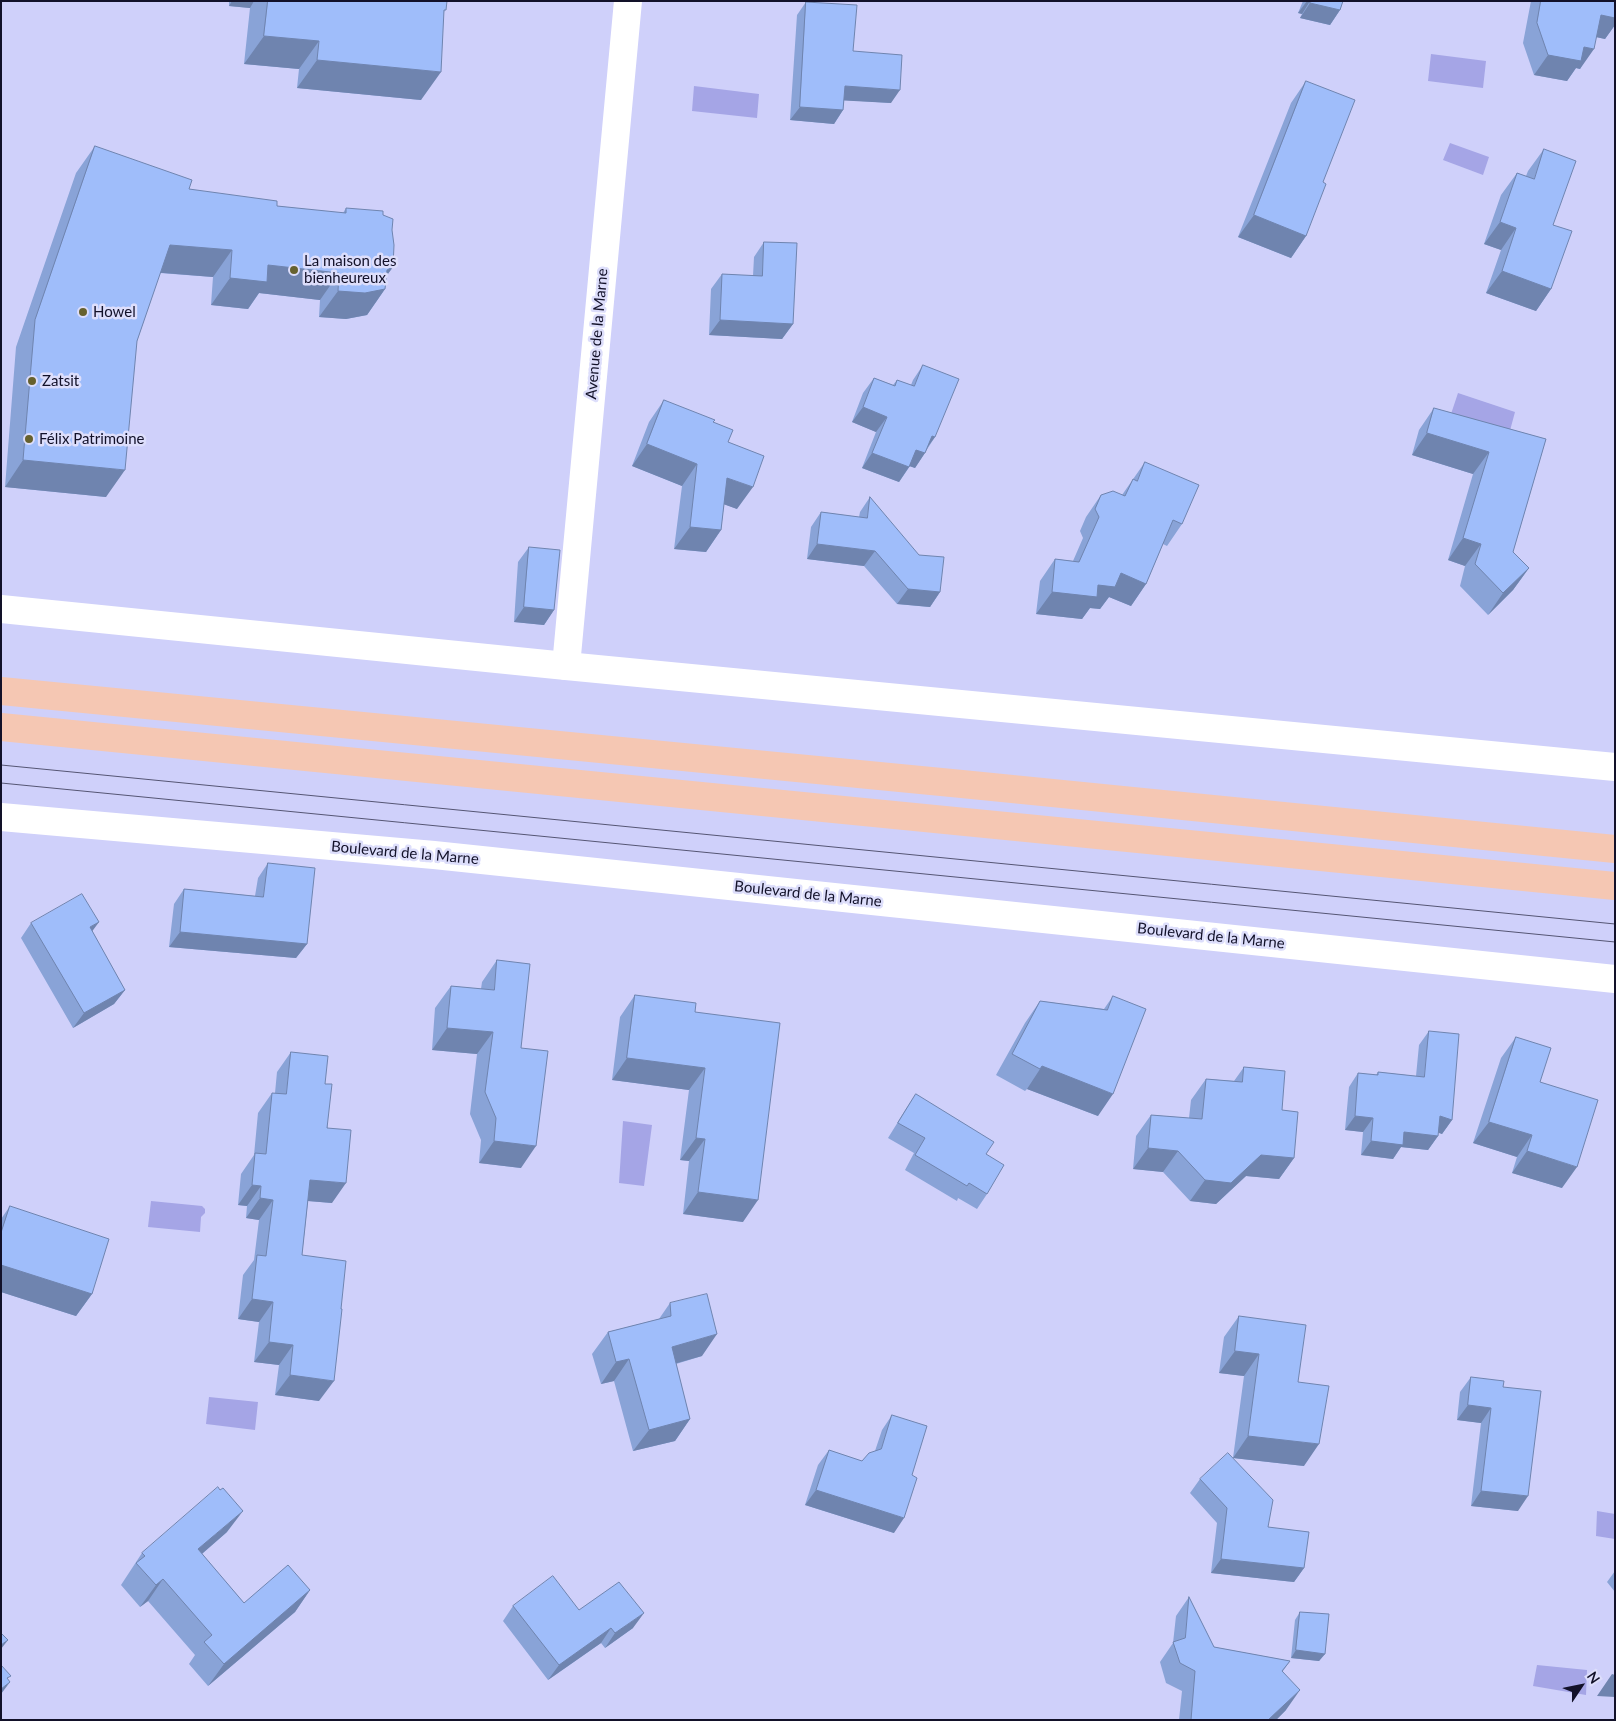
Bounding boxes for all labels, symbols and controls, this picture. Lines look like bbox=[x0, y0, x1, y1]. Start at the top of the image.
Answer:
place label: La maison des bienheureux bbox=[304, 252, 396, 287]
marker: La maison des bienheureux bbox=[288, 264, 300, 276]
street label: Avenue de la Marne bbox=[582, 268, 612, 400]
place label: Howel bbox=[93, 303, 136, 321]
marker: Howel bbox=[77, 306, 89, 318]
place label: Zatsit bbox=[42, 372, 79, 390]
marker: Zatsit bbox=[26, 375, 38, 387]
place label: Félix Patrimoine bbox=[39, 430, 144, 448]
marker: Félix Patrimoine bbox=[23, 433, 35, 445]
street label: Boulevard de la Marne bbox=[330, 838, 480, 868]
street label: Boulevard de la Marne bbox=[733, 877, 883, 911]
street label: Boulevard de la Marne bbox=[1136, 919, 1286, 953]
north arrow bbox=[1556, 1661, 1606, 1711]
text: N bbox=[1584, 1668, 1604, 1687]

